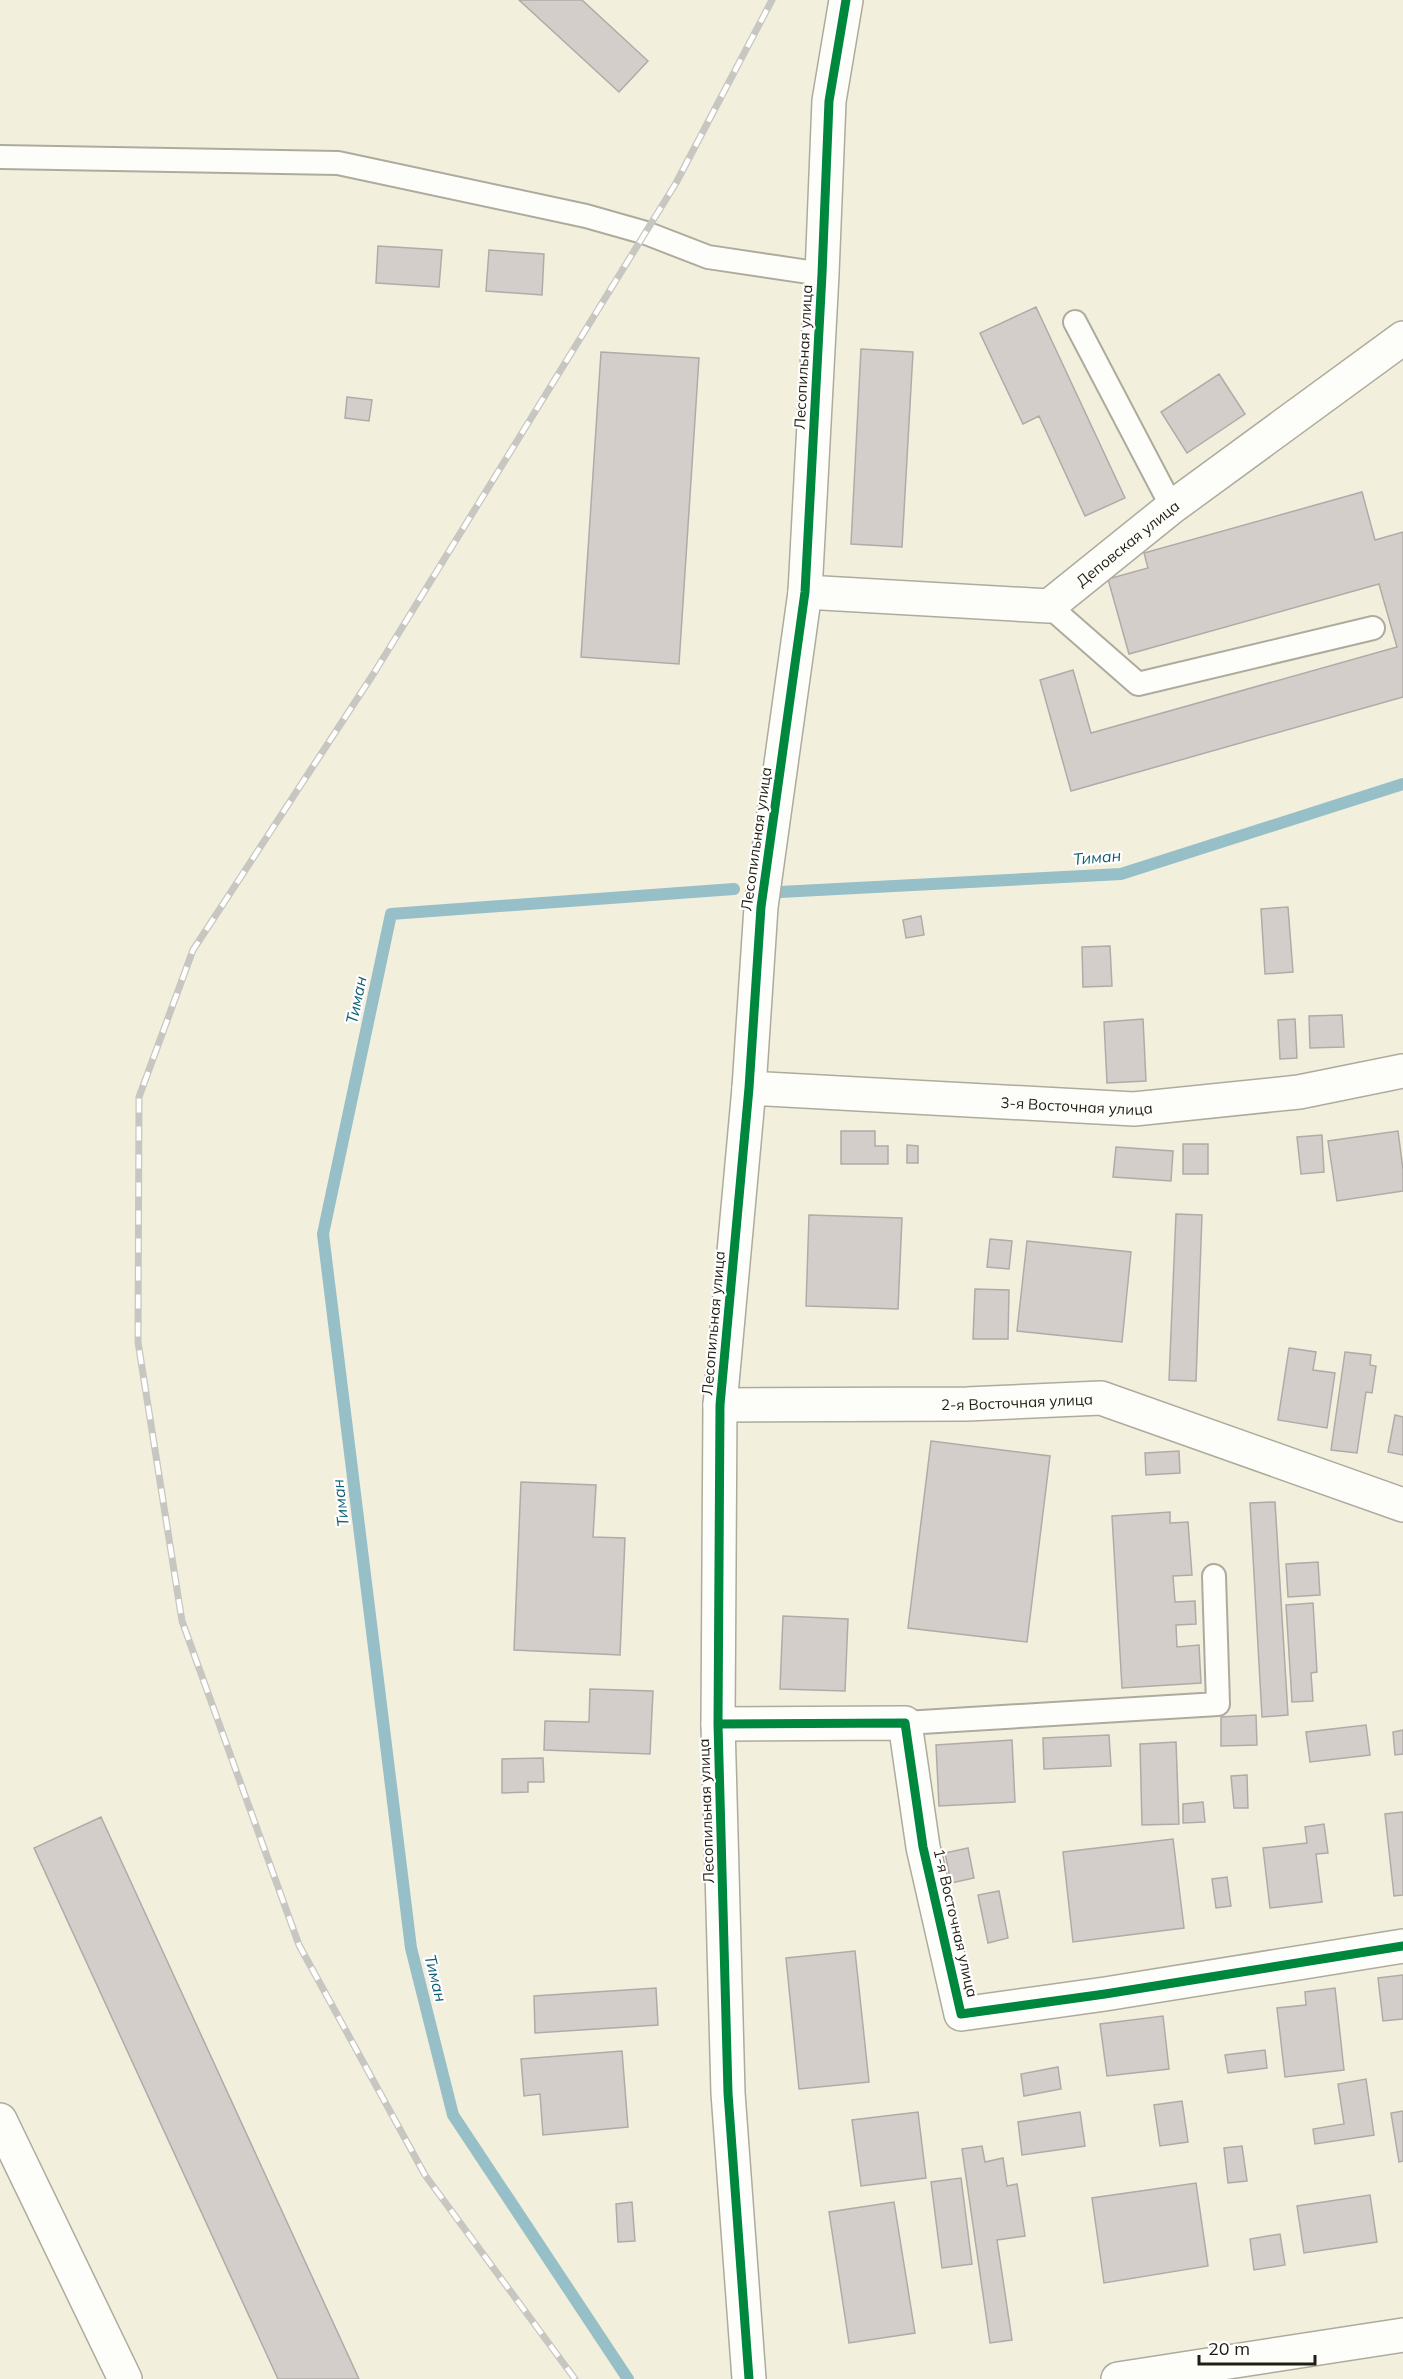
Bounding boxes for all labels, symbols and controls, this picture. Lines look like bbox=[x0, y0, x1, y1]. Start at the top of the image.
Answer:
street label: Лесопильная улица bbox=[790, 284, 816, 430]
street label: Деповская улица bbox=[1072, 496, 1183, 590]
street label: Лесопильная улица bbox=[737, 766, 775, 912]
water label: Тиман bbox=[1072, 845, 1122, 869]
water label: Тиман bbox=[341, 974, 371, 1026]
street label: 3-я Восточная улица bbox=[1000, 1092, 1153, 1118]
street label: Лесопильная улица bbox=[697, 1250, 729, 1396]
street label: 2-я Восточная улица bbox=[941, 1389, 1093, 1414]
water label: Тиман bbox=[327, 1478, 353, 1528]
street label: Лесопильная улица bbox=[694, 1738, 718, 1884]
street label: 1-я Восточная улица bbox=[930, 1847, 982, 1999]
water label: Тиман bbox=[420, 1952, 452, 2004]
scale bar bbox=[1199, 2328, 1314, 2366]
text: 20 m bbox=[1208, 2337, 1250, 2360]

